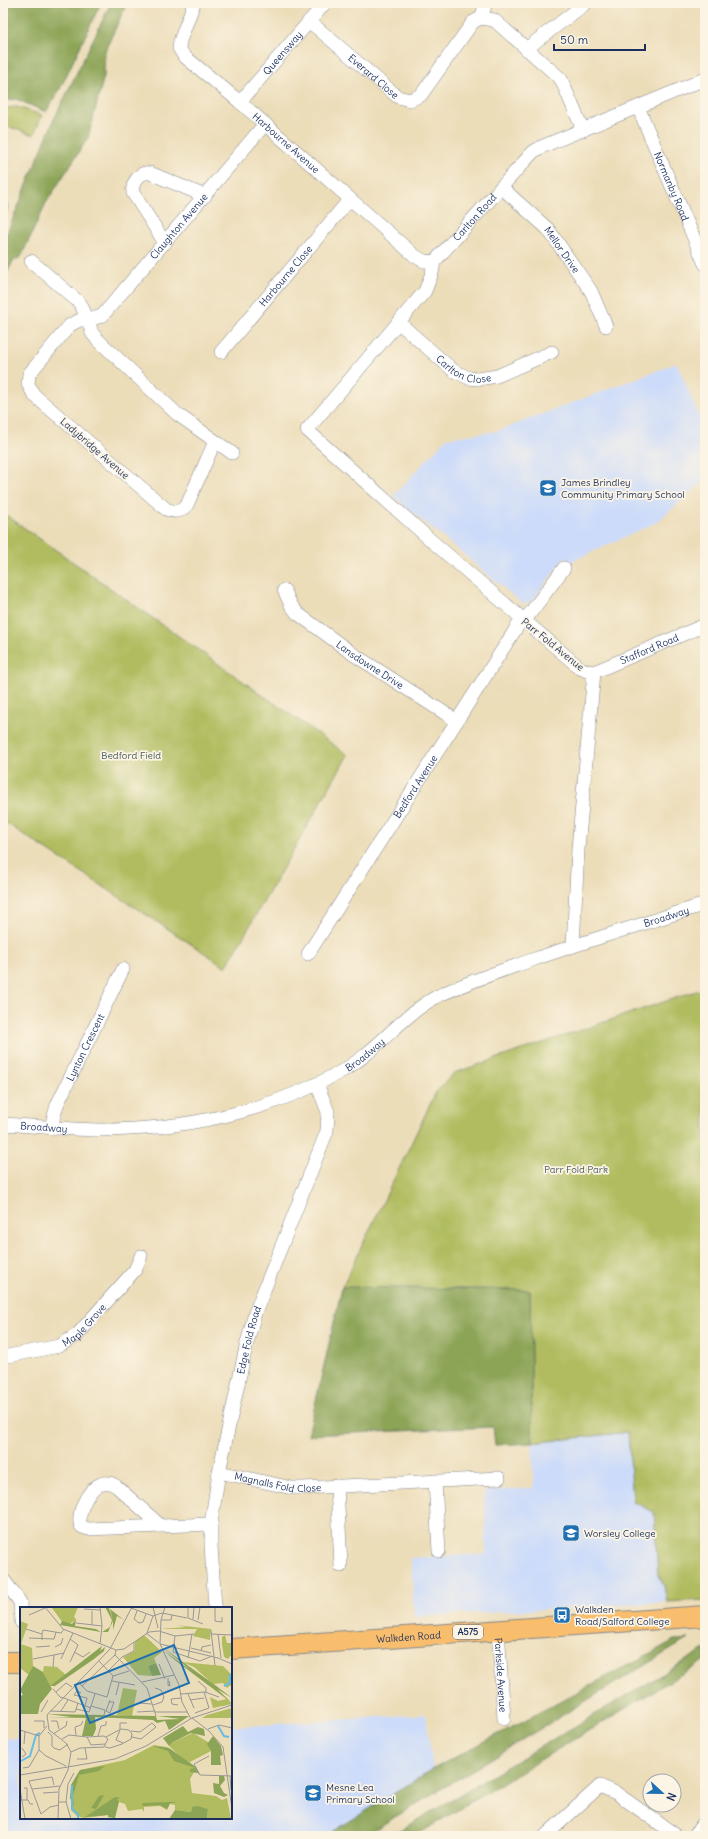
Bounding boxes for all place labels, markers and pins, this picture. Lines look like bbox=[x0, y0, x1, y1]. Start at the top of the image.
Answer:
place label: James Brindley Community Primary School bbox=[561, 476, 685, 501]
school or university icon: James Brindley Community Primary School bbox=[538, 478, 558, 498]
school or university icon: Worsley College bbox=[561, 1523, 581, 1543]
place label: Worsley College bbox=[584, 1527, 656, 1540]
place label: Walkden Road/Salford College bbox=[575, 1603, 670, 1628]
bus stop icon: Walkden Road/Salford College bbox=[552, 1605, 572, 1625]
place label: Mesne Lea Primary School bbox=[326, 1781, 395, 1806]
school or university icon: Mesne Lea Primary School bbox=[303, 1783, 323, 1803]

